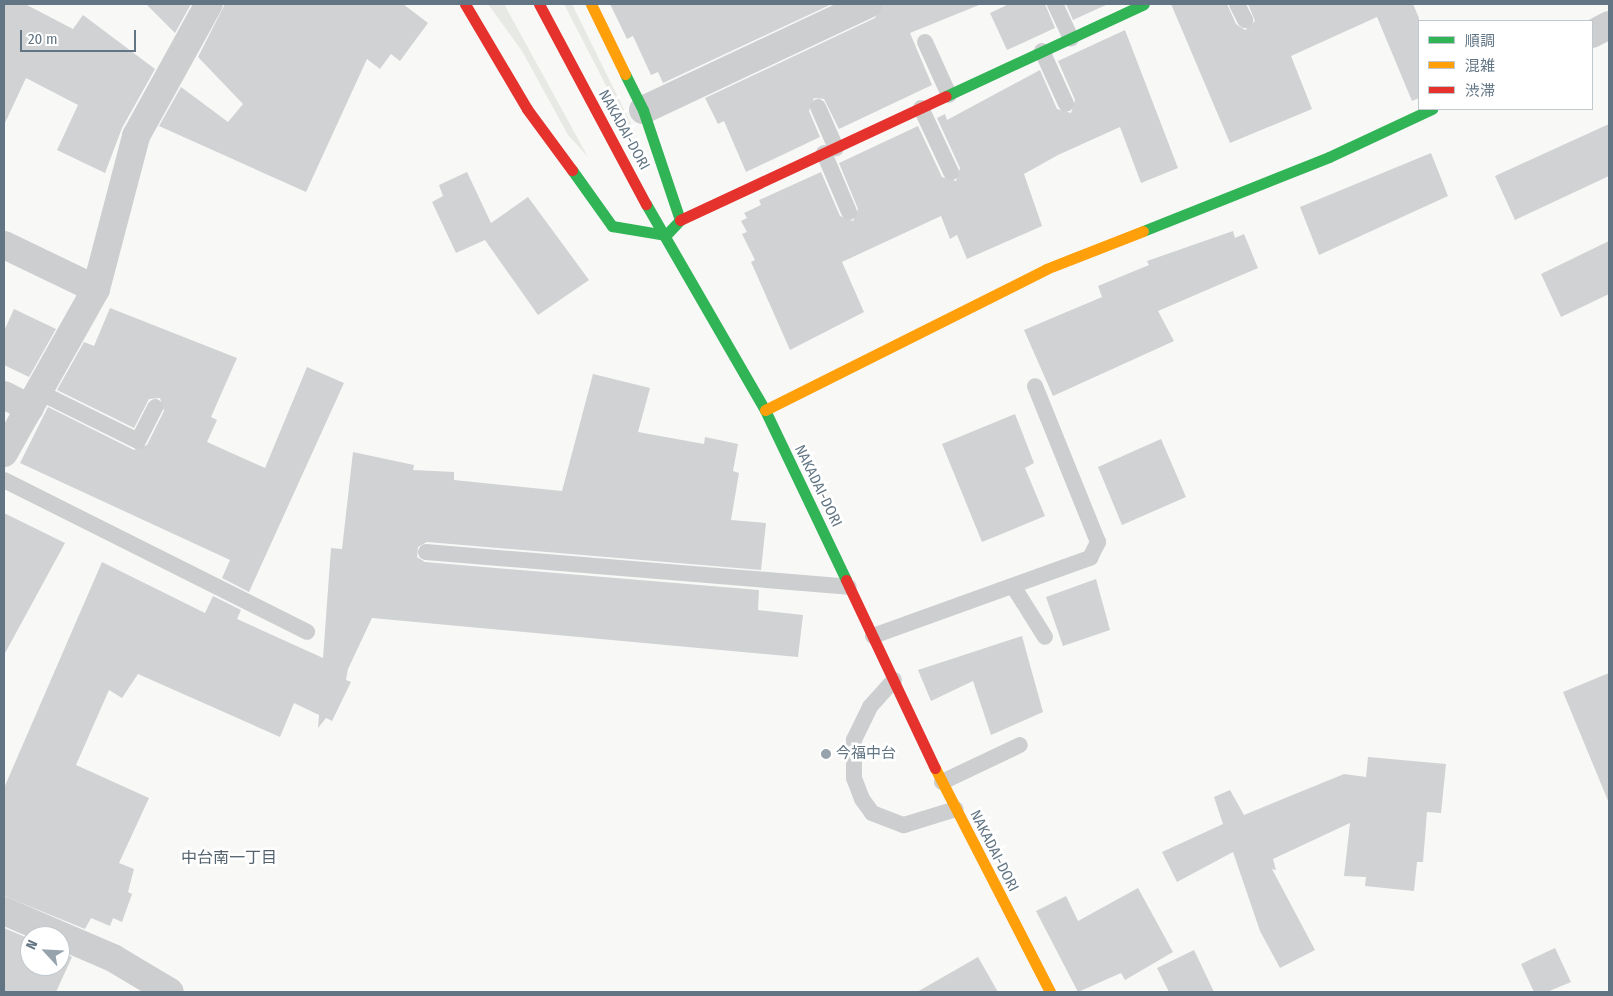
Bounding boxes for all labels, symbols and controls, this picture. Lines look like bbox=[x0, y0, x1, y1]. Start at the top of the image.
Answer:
scale bar bbox=[22, 20, 139, 52]
legend bbox=[1418, 20, 1593, 110]
text: 20 m bbox=[28, 30, 58, 48]
text: 順調 bbox=[1465, 32, 1495, 50]
text: 混雑 bbox=[1465, 57, 1495, 75]
text: 渋滞 bbox=[1465, 82, 1495, 100]
street label: NAKADAI-DORI bbox=[595, 87, 653, 173]
street label: NAKADAI-DORI bbox=[790, 442, 846, 530]
place label: 今福中台 bbox=[836, 745, 896, 763]
marker: 今福中台 bbox=[820, 748, 832, 760]
street label: NAKADAI-DORI bbox=[966, 807, 1022, 895]
district label: 中台南一丁目 bbox=[181, 848, 277, 868]
north arrow bbox=[20, 926, 70, 976]
text: N bbox=[22, 937, 41, 952]

